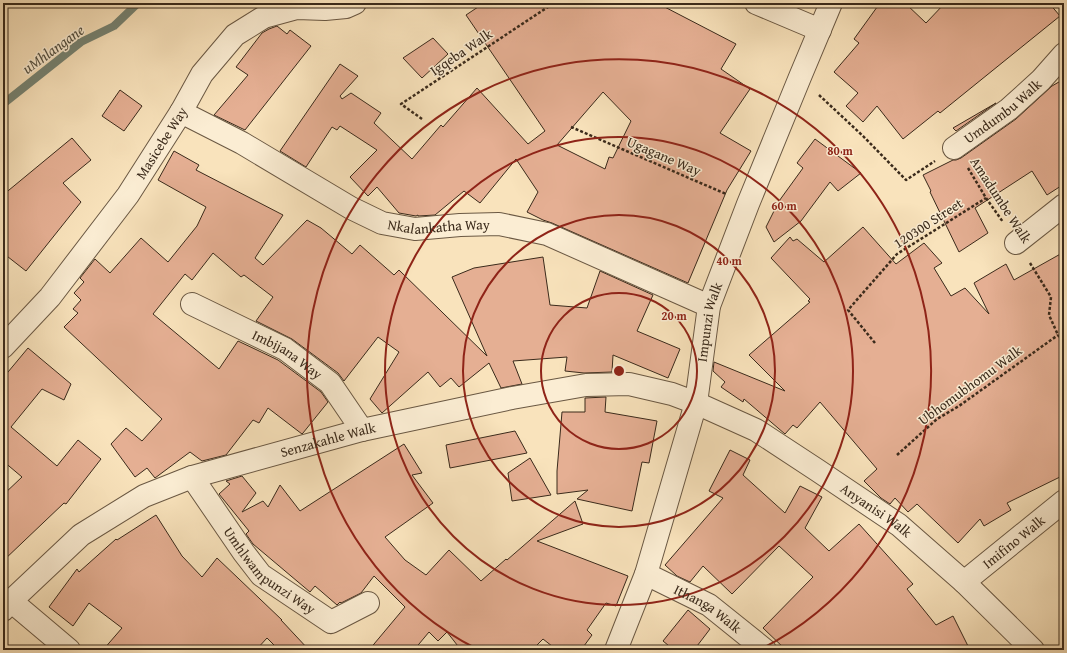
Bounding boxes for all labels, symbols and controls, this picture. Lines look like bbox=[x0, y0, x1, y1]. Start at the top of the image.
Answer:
water label: uMhlangane bbox=[18, 19, 88, 79]
street label: Igqeba Walk bbox=[426, 23, 497, 80]
street label: Umdumbu Walk bbox=[960, 74, 1046, 148]
street label: Masicebe Way bbox=[131, 103, 192, 183]
street label: Ugagane Way bbox=[624, 131, 704, 181]
text: 80 m bbox=[827, 142, 853, 159]
street label: Amadumbe Walk bbox=[966, 153, 1037, 248]
street label: 120300 Street bbox=[889, 193, 967, 253]
text: 60 m bbox=[771, 197, 797, 214]
street label: Nkalankatha Way bbox=[386, 214, 490, 239]
text: 40 m bbox=[716, 252, 742, 269]
street label: Impunzi Walk bbox=[692, 278, 727, 363]
text: 20 m bbox=[661, 307, 687, 324]
street label: Imbijana Way bbox=[249, 325, 327, 384]
street label: Ubhomubhomu Walk bbox=[914, 340, 1027, 429]
centre of rings bbox=[612, 364, 626, 378]
street label: Senzakahle Walk bbox=[278, 417, 378, 462]
street label: Anyanisi Walk bbox=[836, 478, 917, 543]
street label: Imifino Walk bbox=[978, 510, 1050, 573]
street label: Umhlwampunzi Way bbox=[219, 523, 320, 619]
street label: Ithanga Walk bbox=[671, 579, 747, 638]

